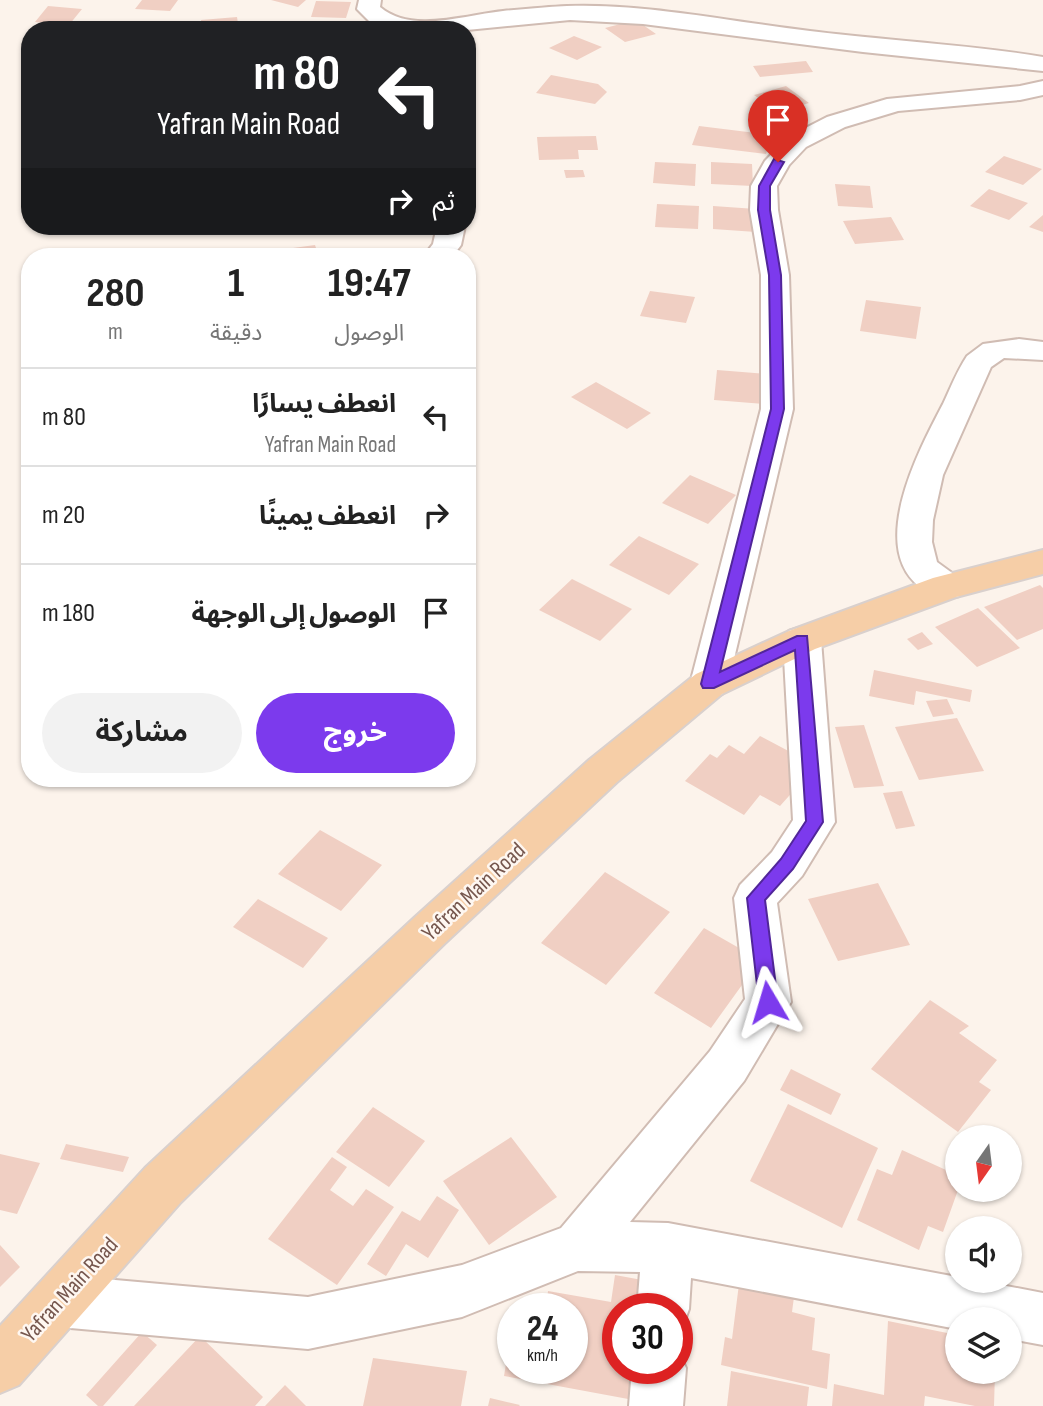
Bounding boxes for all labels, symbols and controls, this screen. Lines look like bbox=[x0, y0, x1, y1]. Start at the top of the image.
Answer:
text: 80 m bbox=[253, 45, 340, 104]
icon: left bbox=[364, 49, 455, 140]
pin bbox=[748, 90, 808, 162]
icon: arrive bbox=[759, 101, 797, 139]
text: Yafran Main Road bbox=[157, 105, 340, 144]
icon: right bbox=[381, 182, 419, 220]
text: ثم bbox=[433, 187, 455, 218]
text: 1 bbox=[228, 258, 244, 309]
text: 19:47 bbox=[328, 258, 411, 309]
text: 280 bbox=[86, 268, 145, 319]
text: m bbox=[108, 318, 123, 346]
text: دقيقة bbox=[210, 319, 262, 347]
text: الوصول bbox=[334, 319, 404, 347]
text: انعطف يسارًا bbox=[252, 389, 396, 420]
icon: left bbox=[417, 398, 455, 436]
text: 80 m bbox=[42, 402, 86, 433]
text: Yafran Main Road bbox=[265, 431, 396, 459]
icon: right bbox=[417, 496, 455, 534]
text: 20 m bbox=[42, 500, 85, 531]
text: انعطف يمينًا bbox=[259, 501, 396, 532]
icon: arrive bbox=[417, 594, 455, 632]
text: 180 m bbox=[42, 598, 95, 629]
text: الوصول إلى الوجهة bbox=[192, 599, 396, 630]
button: مشاركة bbox=[42, 693, 242, 773]
button: خروج bbox=[256, 693, 455, 773]
street label: Yafran Main Road bbox=[416, 837, 531, 947]
position arrow bbox=[731, 965, 805, 1039]
north arrow bbox=[945, 1125, 1022, 1202]
map controls bbox=[945, 1125, 1022, 1384]
button: sound bbox=[945, 1216, 1022, 1293]
street label: Yafran Main Road bbox=[15, 1232, 124, 1348]
speed limit sign: 30 bbox=[602, 1293, 693, 1384]
button: layers bbox=[945, 1307, 1022, 1384]
text: 24 bbox=[527, 1308, 558, 1351]
text: km/h bbox=[527, 1345, 558, 1366]

